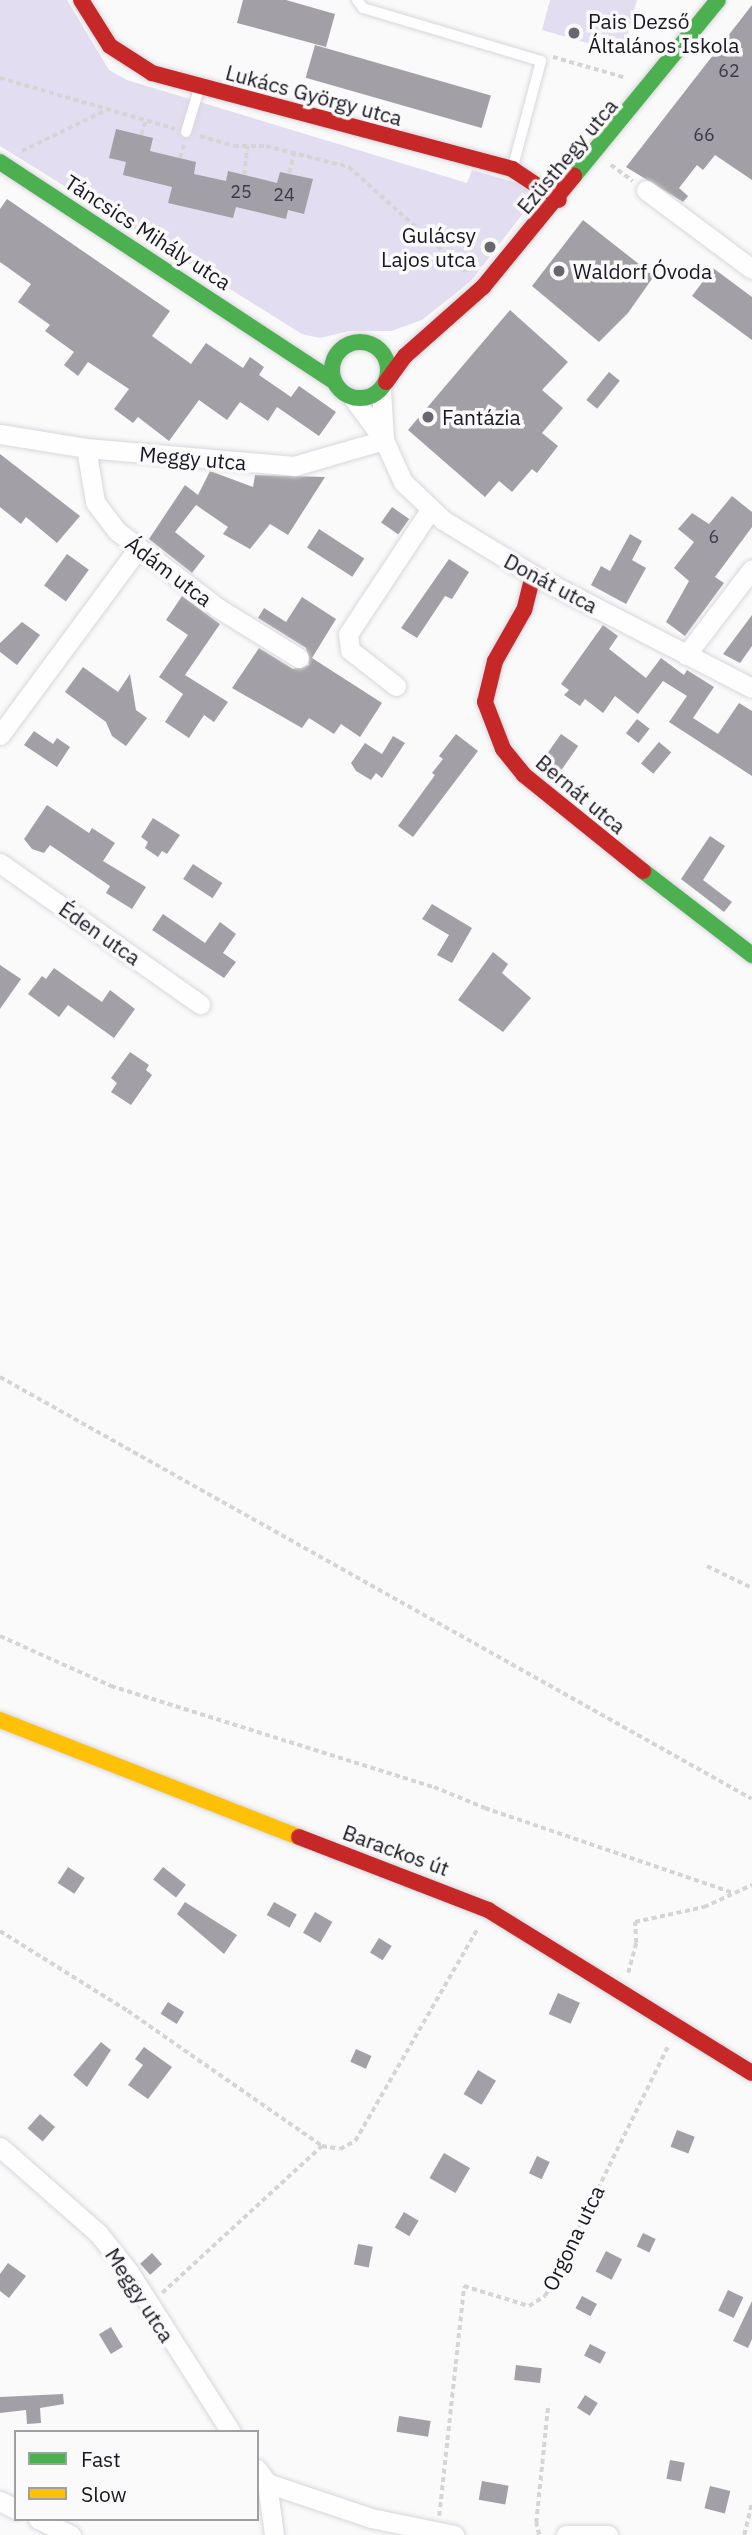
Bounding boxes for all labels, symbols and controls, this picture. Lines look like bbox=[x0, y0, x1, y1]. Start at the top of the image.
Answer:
place label: Pais Dezső Általános Iskola bbox=[588, 8, 739, 58]
marker: Pais Dezső Általános Iskola bbox=[566, 25, 582, 41]
street label: Lukács György utca bbox=[223, 59, 405, 131]
house number: 62 bbox=[718, 60, 740, 82]
street label: Ezüsthegy utca bbox=[512, 93, 622, 219]
house number: 66 bbox=[693, 124, 715, 146]
street label: Táncsics Mihály utca bbox=[60, 169, 236, 295]
house number: 25 bbox=[230, 181, 252, 203]
house number: 24 bbox=[273, 184, 295, 206]
place label: Gulácsy Lajos utca bbox=[381, 222, 476, 272]
marker: Gulácsy Lajos utca bbox=[482, 239, 498, 255]
place label: Waldorf Óvoda bbox=[573, 258, 712, 284]
marker: Waldorf Óvoda bbox=[551, 263, 567, 279]
place label: Fantázia bbox=[442, 404, 521, 430]
marker: Fantázia bbox=[420, 409, 436, 425]
street label: Meggy utca bbox=[138, 441, 248, 475]
house number: 6 bbox=[709, 526, 719, 548]
street label: Ádám utca bbox=[121, 531, 217, 611]
street label: Donát utca bbox=[500, 548, 602, 618]
street label: Bernát utca bbox=[531, 749, 631, 839]
street label: Éden utca bbox=[54, 896, 146, 970]
street label: Barackos út bbox=[339, 1819, 453, 1881]
street label: Orgona utca bbox=[537, 2181, 609, 2295]
street label: Meggy utca bbox=[100, 2243, 180, 2347]
legend bbox=[14, 2430, 259, 2521]
text: Fast bbox=[81, 2445, 121, 2473]
text: Slow bbox=[81, 2480, 127, 2508]

